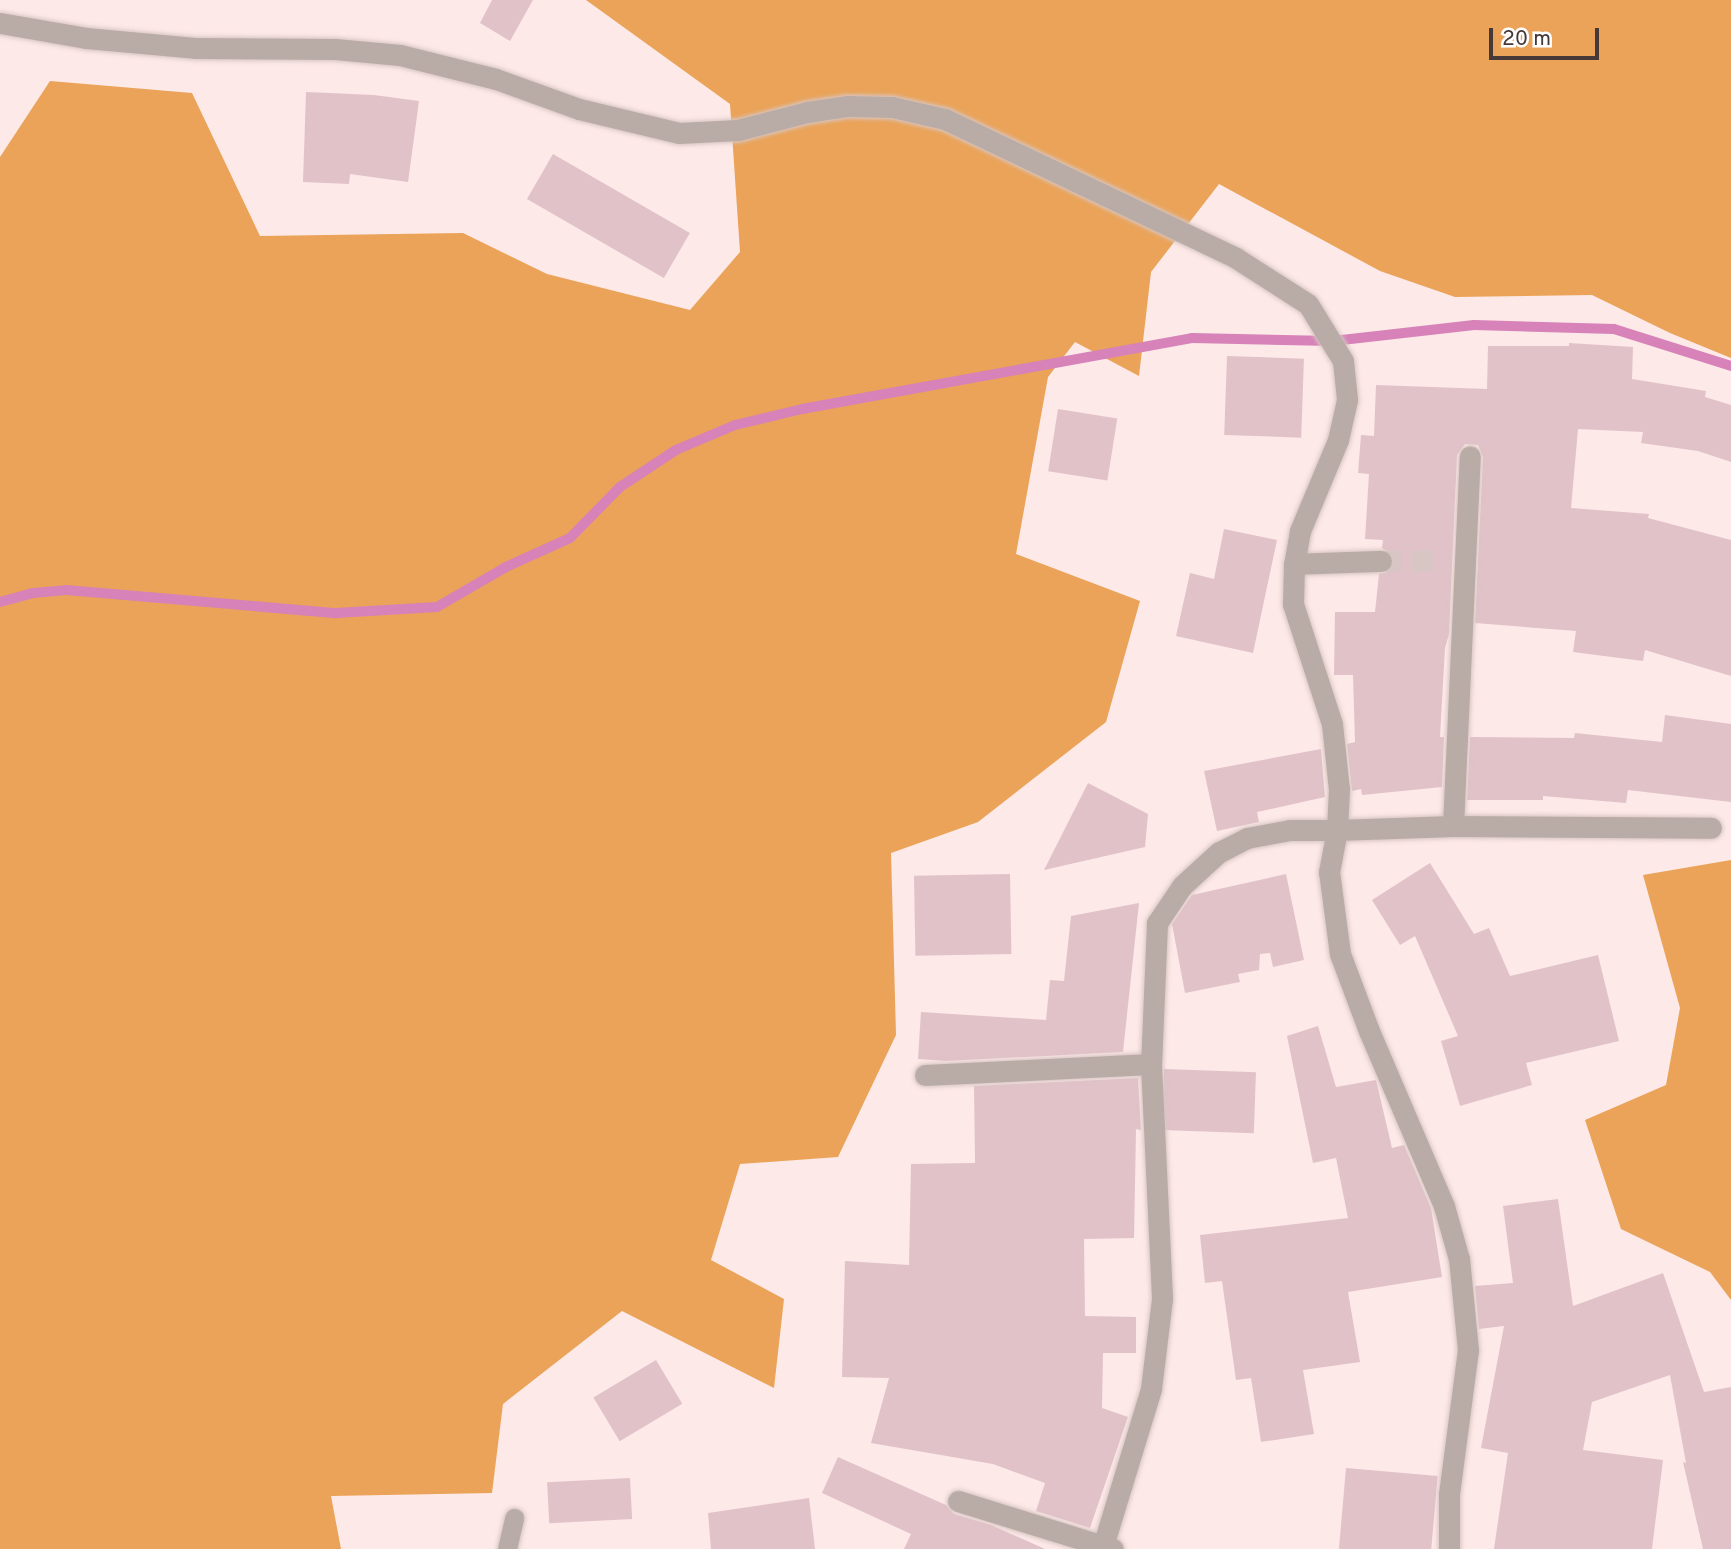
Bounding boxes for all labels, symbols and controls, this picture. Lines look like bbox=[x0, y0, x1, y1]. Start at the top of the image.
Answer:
scale bar bbox=[1493, 14, 1603, 58]
text: 20 m bbox=[1502, 26, 1551, 53]

